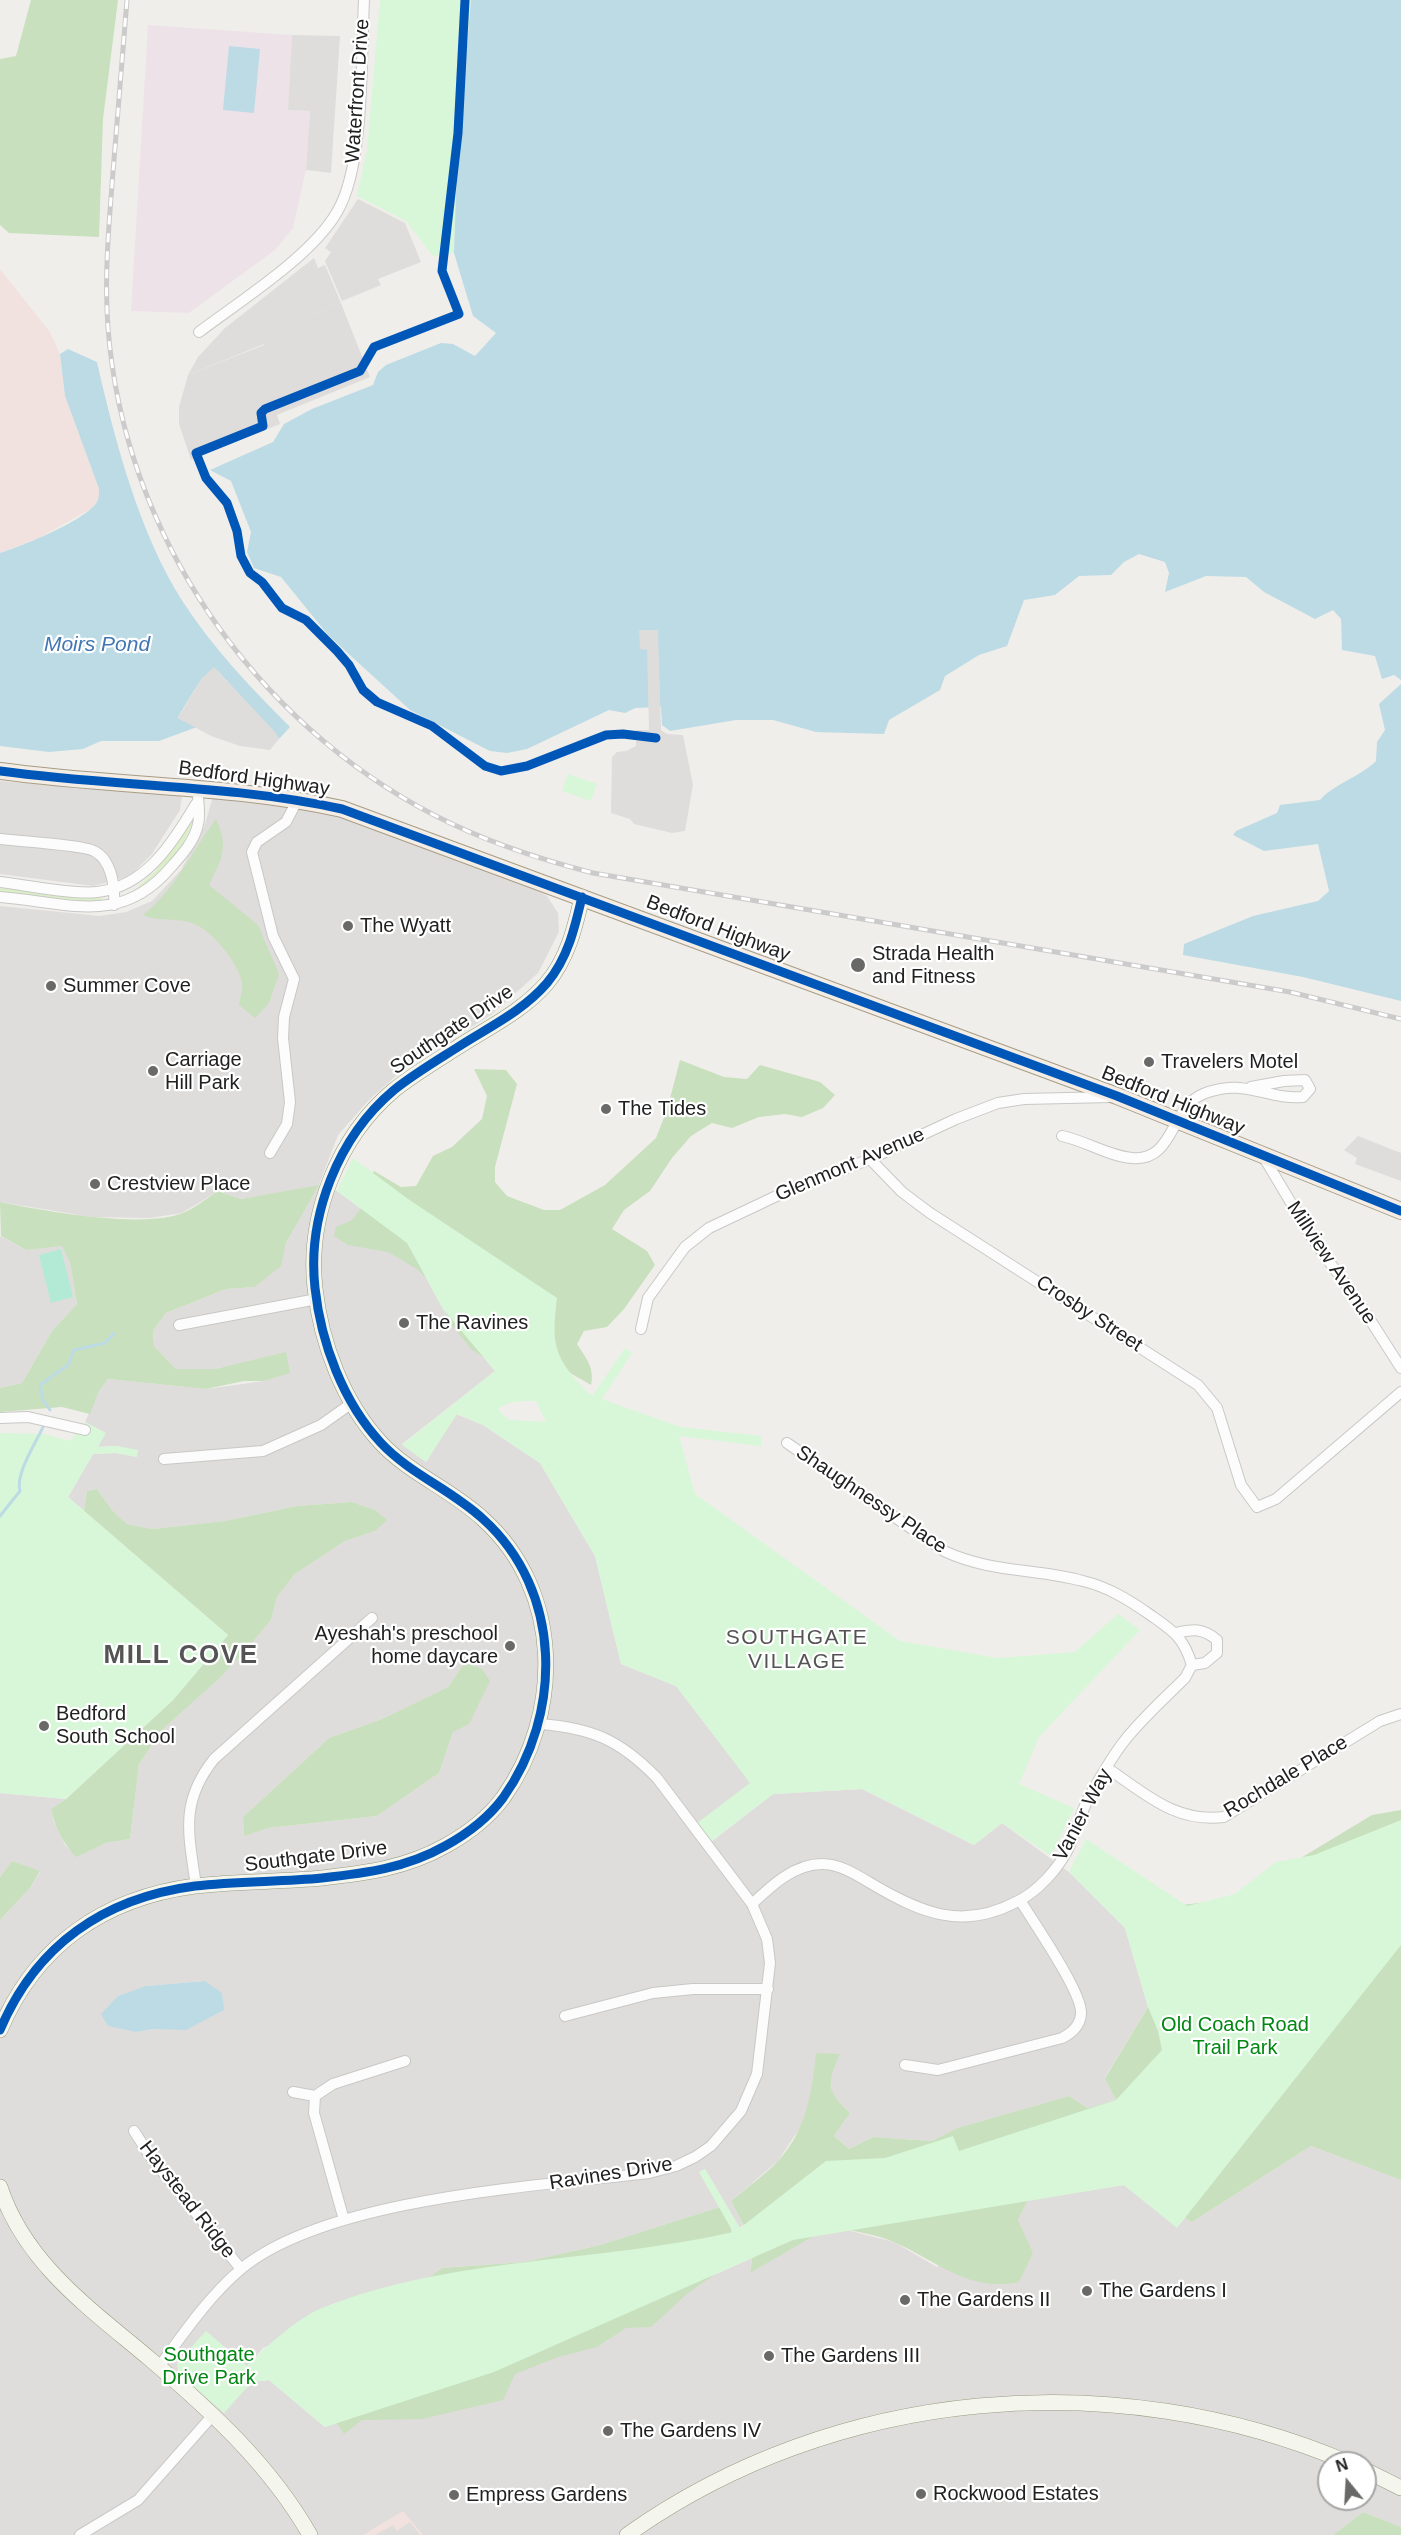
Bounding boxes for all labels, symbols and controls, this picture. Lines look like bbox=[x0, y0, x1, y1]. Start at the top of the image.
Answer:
street label: Waterfront Drive bbox=[341, 18, 375, 164]
water label: Moirs Pond bbox=[44, 632, 150, 658]
street label: Bedford Highway bbox=[177, 757, 331, 801]
street label: Bedford Highway bbox=[643, 891, 793, 967]
place label: The Wyatt bbox=[360, 914, 451, 938]
marker: The Wyatt bbox=[341, 919, 355, 933]
place label: Strada Health and Fitness bbox=[872, 942, 994, 989]
marker: Strada Health and Fitness bbox=[849, 956, 867, 974]
place label: Summer Cove bbox=[63, 974, 191, 998]
marker: Summer Cove bbox=[44, 979, 58, 993]
street label: Southgate Drive bbox=[386, 980, 518, 1080]
place label: Carriage Hill Park bbox=[165, 1048, 242, 1095]
place label: Travelers Motel bbox=[1161, 1050, 1298, 1074]
marker: Travelers Motel bbox=[1142, 1055, 1156, 1069]
street label: Bedford Highway bbox=[1098, 1061, 1248, 1141]
marker: Carriage Hill Park bbox=[146, 1064, 160, 1078]
place label: The Tides bbox=[618, 1097, 706, 1121]
marker: The Tides bbox=[599, 1102, 613, 1116]
street label: Glenmont Avenue bbox=[772, 1123, 928, 1207]
place label: Crestview Place bbox=[107, 1172, 250, 1196]
marker: Crestview Place bbox=[88, 1177, 102, 1191]
street label: Millview Avenue bbox=[1281, 1197, 1381, 1329]
street label: Crosby Street bbox=[1031, 1271, 1147, 1357]
place label: The Ravines bbox=[416, 1311, 528, 1335]
marker: The Ravines bbox=[397, 1316, 411, 1330]
street label: Shaughnessy Place bbox=[791, 1441, 951, 1559]
place label: Ayeshah's preschool home daycare bbox=[314, 1622, 498, 1669]
district label: SOUTHGATE VILLAGE bbox=[726, 1625, 868, 1675]
marker: Ayeshah's preschool home daycare bbox=[503, 1639, 517, 1653]
district label: MILL COVE bbox=[103, 1640, 259, 1672]
place label: Bedford South School bbox=[56, 1702, 175, 1749]
marker: Bedford South School bbox=[37, 1719, 51, 1733]
street label: Rochdale Place bbox=[1220, 1731, 1352, 1823]
street label: Vanier Way bbox=[1049, 1765, 1117, 1865]
street label: Southgate Drive bbox=[243, 1836, 389, 1878]
park label: Old Coach Road Trail Park bbox=[1161, 2013, 1309, 2060]
street label: Haystead Ridge bbox=[134, 2137, 240, 2263]
street label: Ravines Drive bbox=[548, 2152, 674, 2196]
place label: The Gardens I bbox=[1099, 2279, 1227, 2303]
marker: The Gardens I bbox=[1080, 2284, 1094, 2298]
place label: The Gardens II bbox=[917, 2288, 1050, 2312]
marker: The Gardens II bbox=[898, 2293, 912, 2307]
park label: Southgate Drive Park bbox=[162, 2343, 256, 2390]
place label: The Gardens III bbox=[781, 2344, 920, 2368]
marker: The Gardens III bbox=[762, 2349, 776, 2363]
place label: The Gardens IV bbox=[620, 2419, 761, 2443]
marker: The Gardens IV bbox=[601, 2424, 615, 2438]
north arrow bbox=[1317, 2451, 1377, 2511]
text: N bbox=[1334, 2455, 1350, 2475]
place label: Rockwood Estates bbox=[933, 2482, 1099, 2506]
place label: Empress Gardens bbox=[466, 2483, 627, 2507]
marker: Rockwood Estates bbox=[914, 2487, 928, 2501]
marker: Empress Gardens bbox=[447, 2488, 461, 2502]

